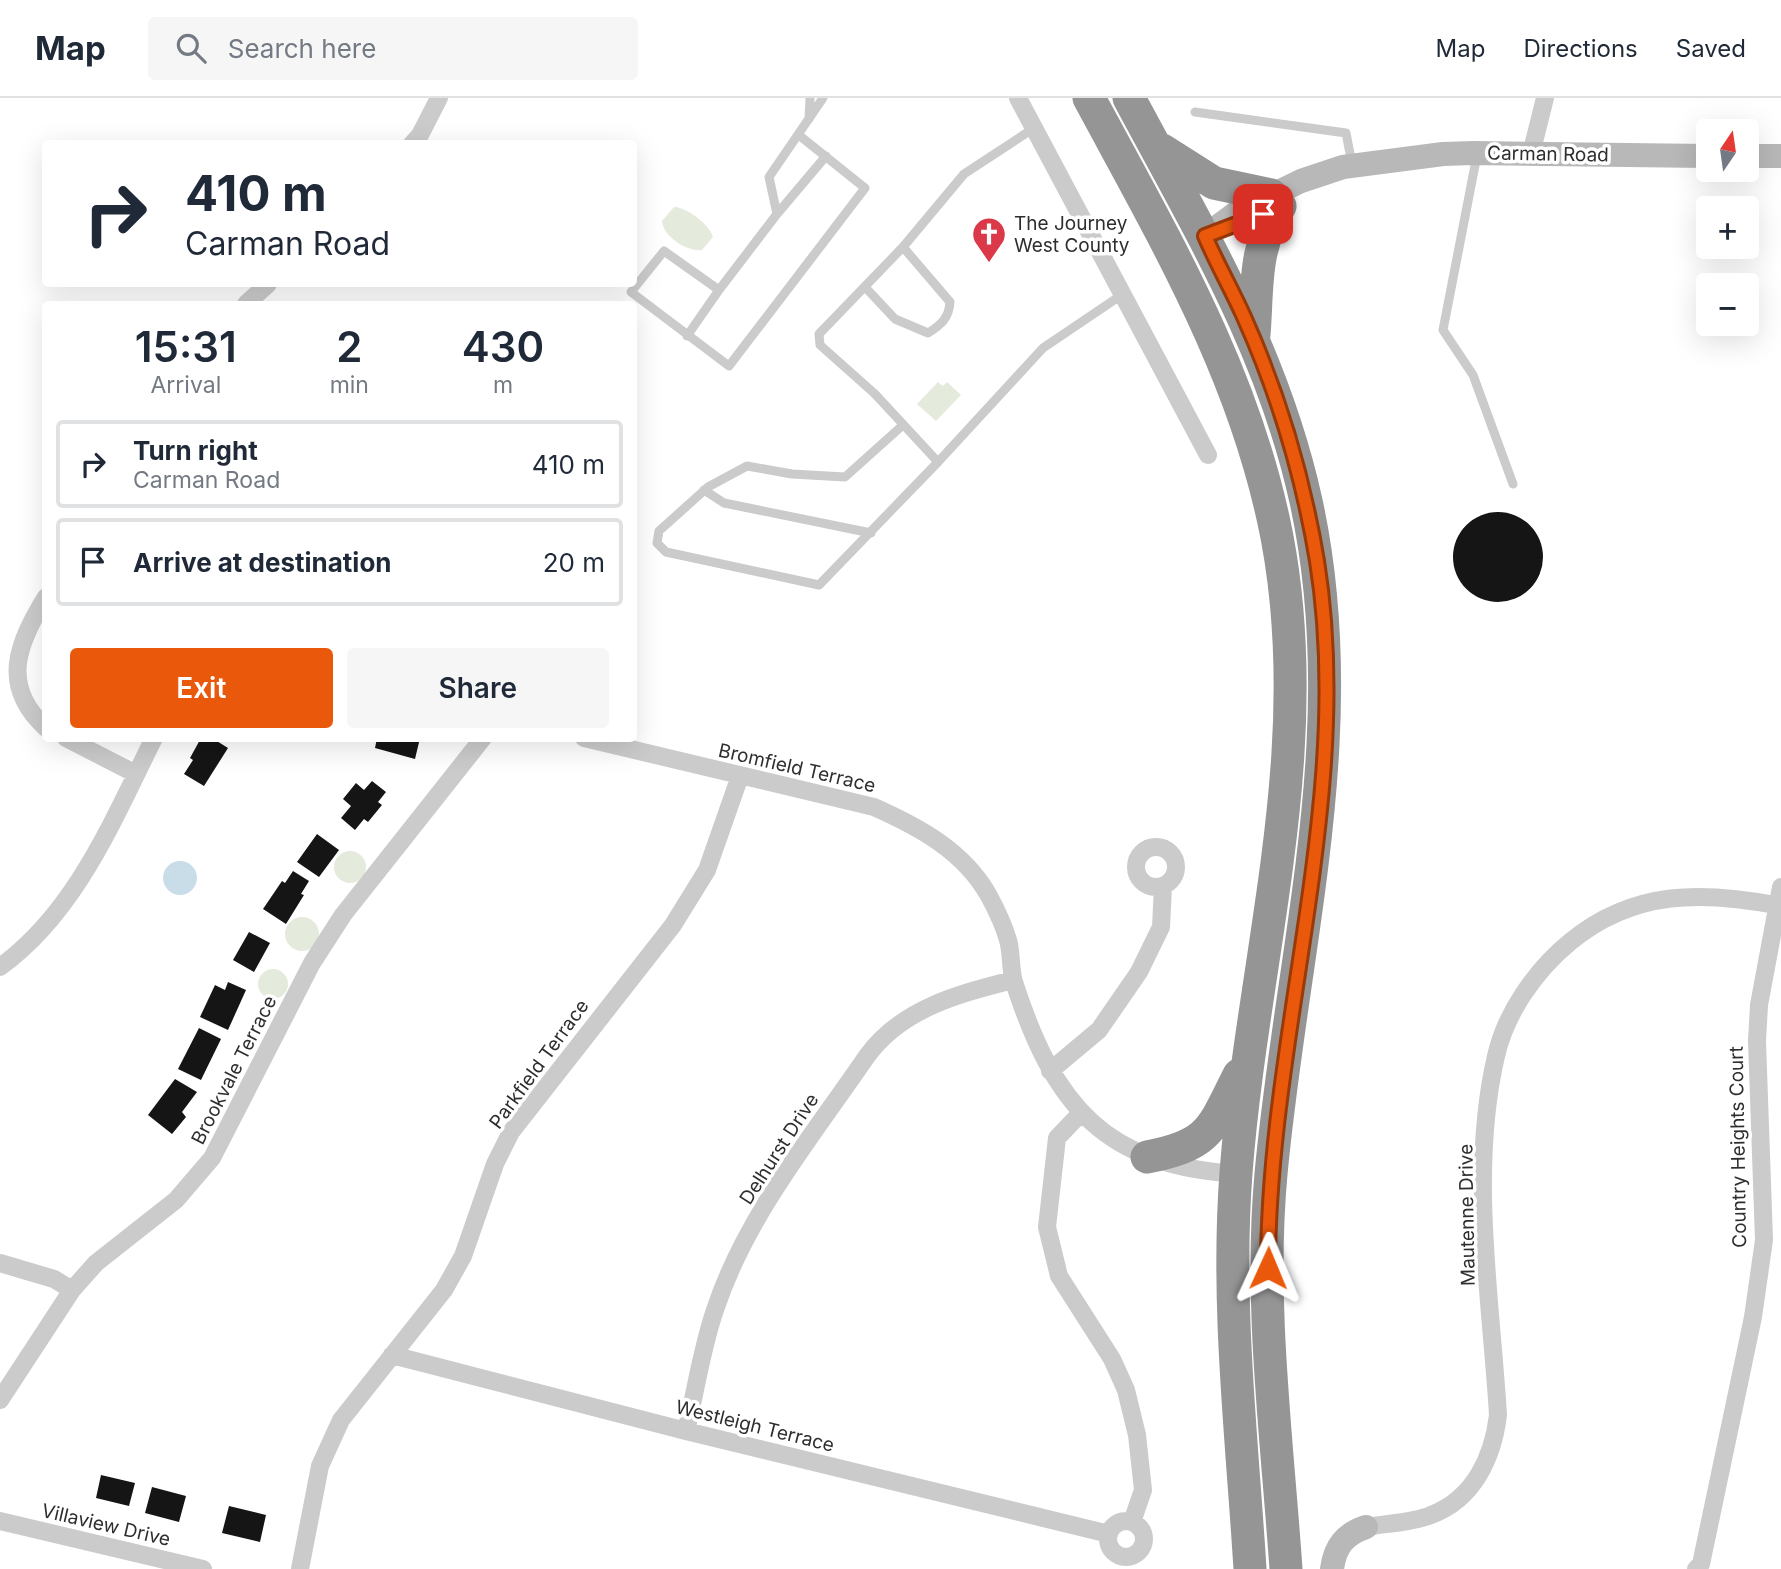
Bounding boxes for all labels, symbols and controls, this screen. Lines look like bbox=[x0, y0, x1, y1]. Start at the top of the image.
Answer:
search box bbox=[148, 17, 638, 80]
text: Map bbox=[35, 28, 106, 68]
icon: search bbox=[172, 29, 210, 67]
text: Search here bbox=[228, 33, 376, 64]
text: Map bbox=[1436, 34, 1485, 63]
text: Directions bbox=[1523, 34, 1638, 63]
text: Saved bbox=[1676, 34, 1746, 63]
north arrow bbox=[1696, 119, 1759, 182]
map controls bbox=[1696, 119, 1759, 336]
street label: Carman Road bbox=[1487, 141, 1609, 167]
text: 410 m bbox=[185, 164, 327, 223]
icon: right bbox=[70, 168, 161, 259]
pin bbox=[1233, 184, 1293, 244]
icon: arrive bbox=[1244, 195, 1282, 233]
button: + bbox=[1696, 196, 1759, 259]
place label: The Journey West County bbox=[1014, 212, 1130, 257]
church icon: The Journey West County bbox=[970, 215, 1008, 264]
text: Carman Road bbox=[185, 224, 390, 263]
button: − bbox=[1696, 273, 1759, 336]
text: 15:31 bbox=[135, 321, 237, 372]
text: 2 bbox=[336, 321, 362, 372]
text: 430 bbox=[462, 321, 544, 372]
text: Arrival bbox=[150, 371, 221, 399]
text: min bbox=[330, 371, 369, 399]
text: m bbox=[493, 371, 513, 399]
text: Turn right bbox=[133, 435, 258, 466]
icon: right bbox=[74, 445, 112, 483]
text: 410 m bbox=[532, 449, 605, 480]
text: Carman Road bbox=[133, 466, 280, 494]
icon: arrive bbox=[74, 543, 112, 581]
text: Arrive at destination bbox=[133, 547, 392, 578]
text: 20 m bbox=[543, 547, 605, 578]
button: Exit bbox=[70, 648, 333, 728]
button: Share bbox=[347, 648, 609, 728]
street label: Bromfield Terrace bbox=[716, 739, 878, 797]
street label: Brookvale Terrace bbox=[187, 992, 281, 1148]
street label: Parkfield Terrace bbox=[484, 995, 594, 1133]
street label: Country Heights Court bbox=[1725, 1046, 1751, 1248]
street label: Delhurst Drive bbox=[735, 1089, 823, 1209]
street label: Mautenne Drive bbox=[1454, 1144, 1480, 1286]
position arrow bbox=[1231, 1231, 1305, 1305]
street label: Westleigh Terrace bbox=[673, 1395, 837, 1457]
street label: Villaview Drive bbox=[39, 1499, 173, 1551]

